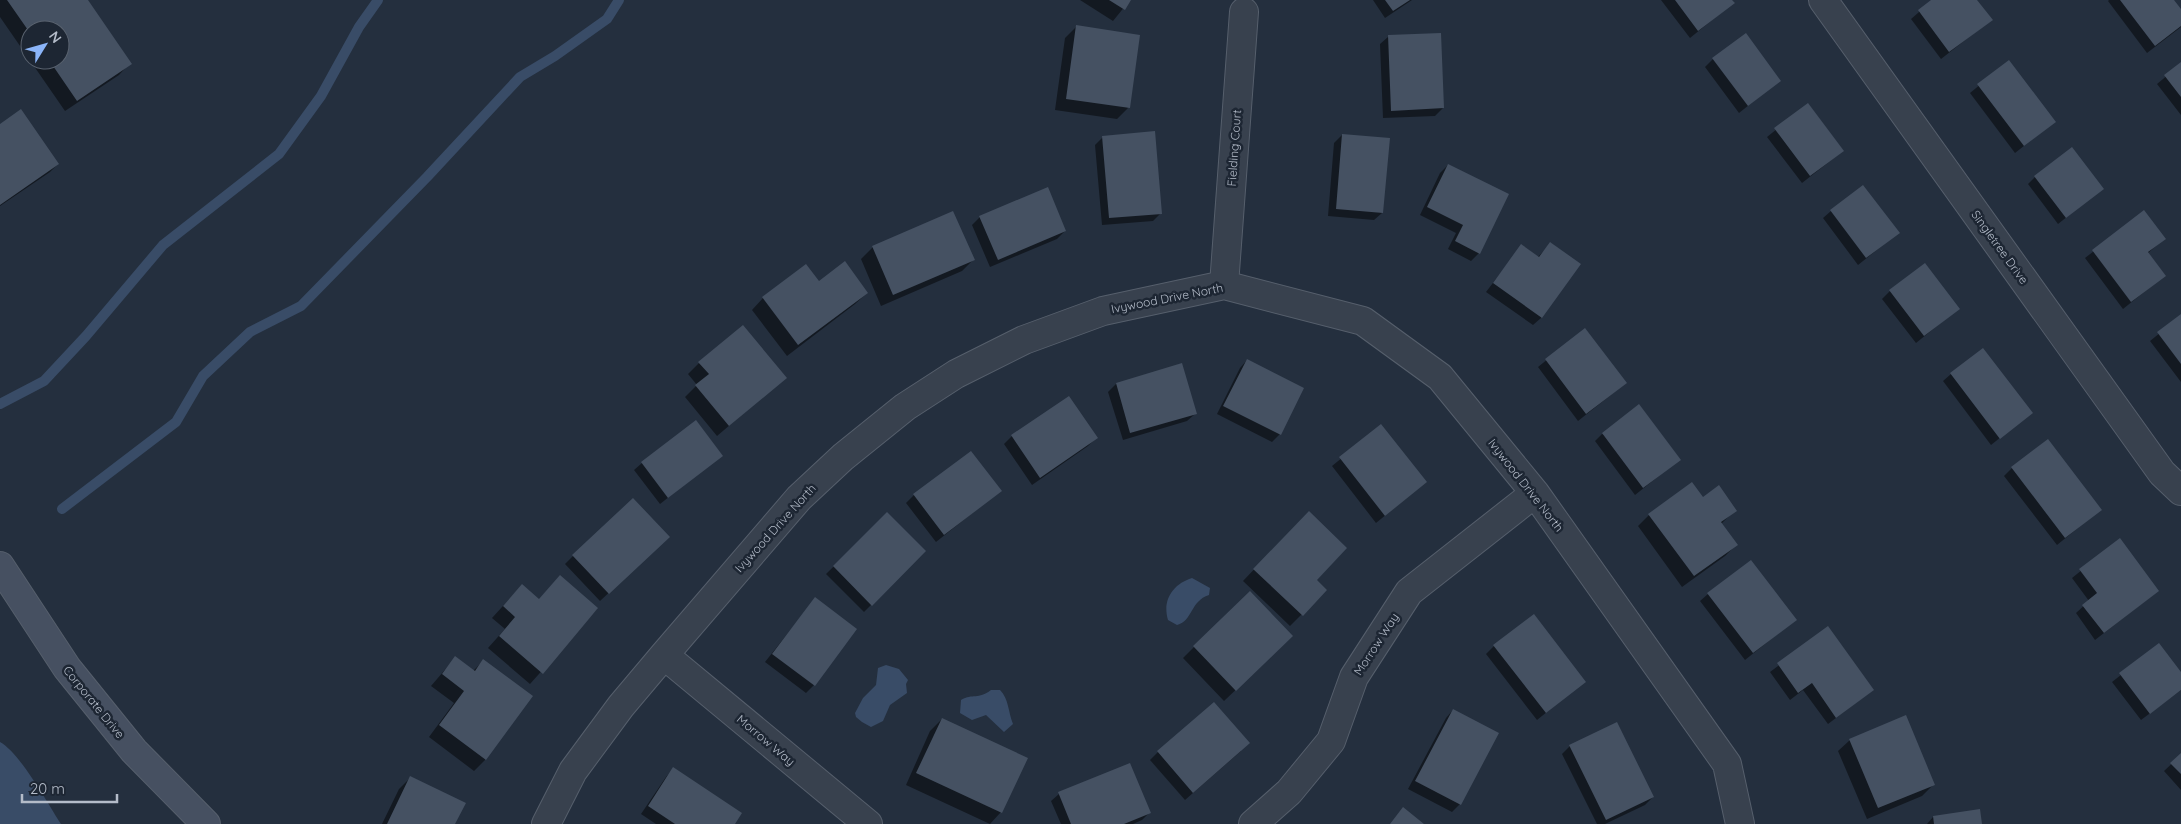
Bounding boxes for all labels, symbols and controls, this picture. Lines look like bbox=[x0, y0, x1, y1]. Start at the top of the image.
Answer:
north arrow bbox=[20, 20, 70, 70]
text: N bbox=[45, 28, 66, 47]
street label: Fielding Court bbox=[1224, 109, 1244, 187]
street label: Singletree Drive bbox=[1968, 207, 2032, 287]
street label: Ivywood Drive North bbox=[1110, 280, 1224, 316]
street label: Ivywood Drive North bbox=[1485, 436, 1567, 534]
street label: Ivywood Drive North bbox=[731, 481, 819, 575]
street label: Morrow Way bbox=[1350, 610, 1402, 678]
street label: Corporate Drive bbox=[60, 663, 128, 741]
street label: Morrow Way bbox=[734, 711, 798, 769]
scale bar bbox=[22, 772, 118, 804]
text: 20 m bbox=[30, 779, 65, 798]

